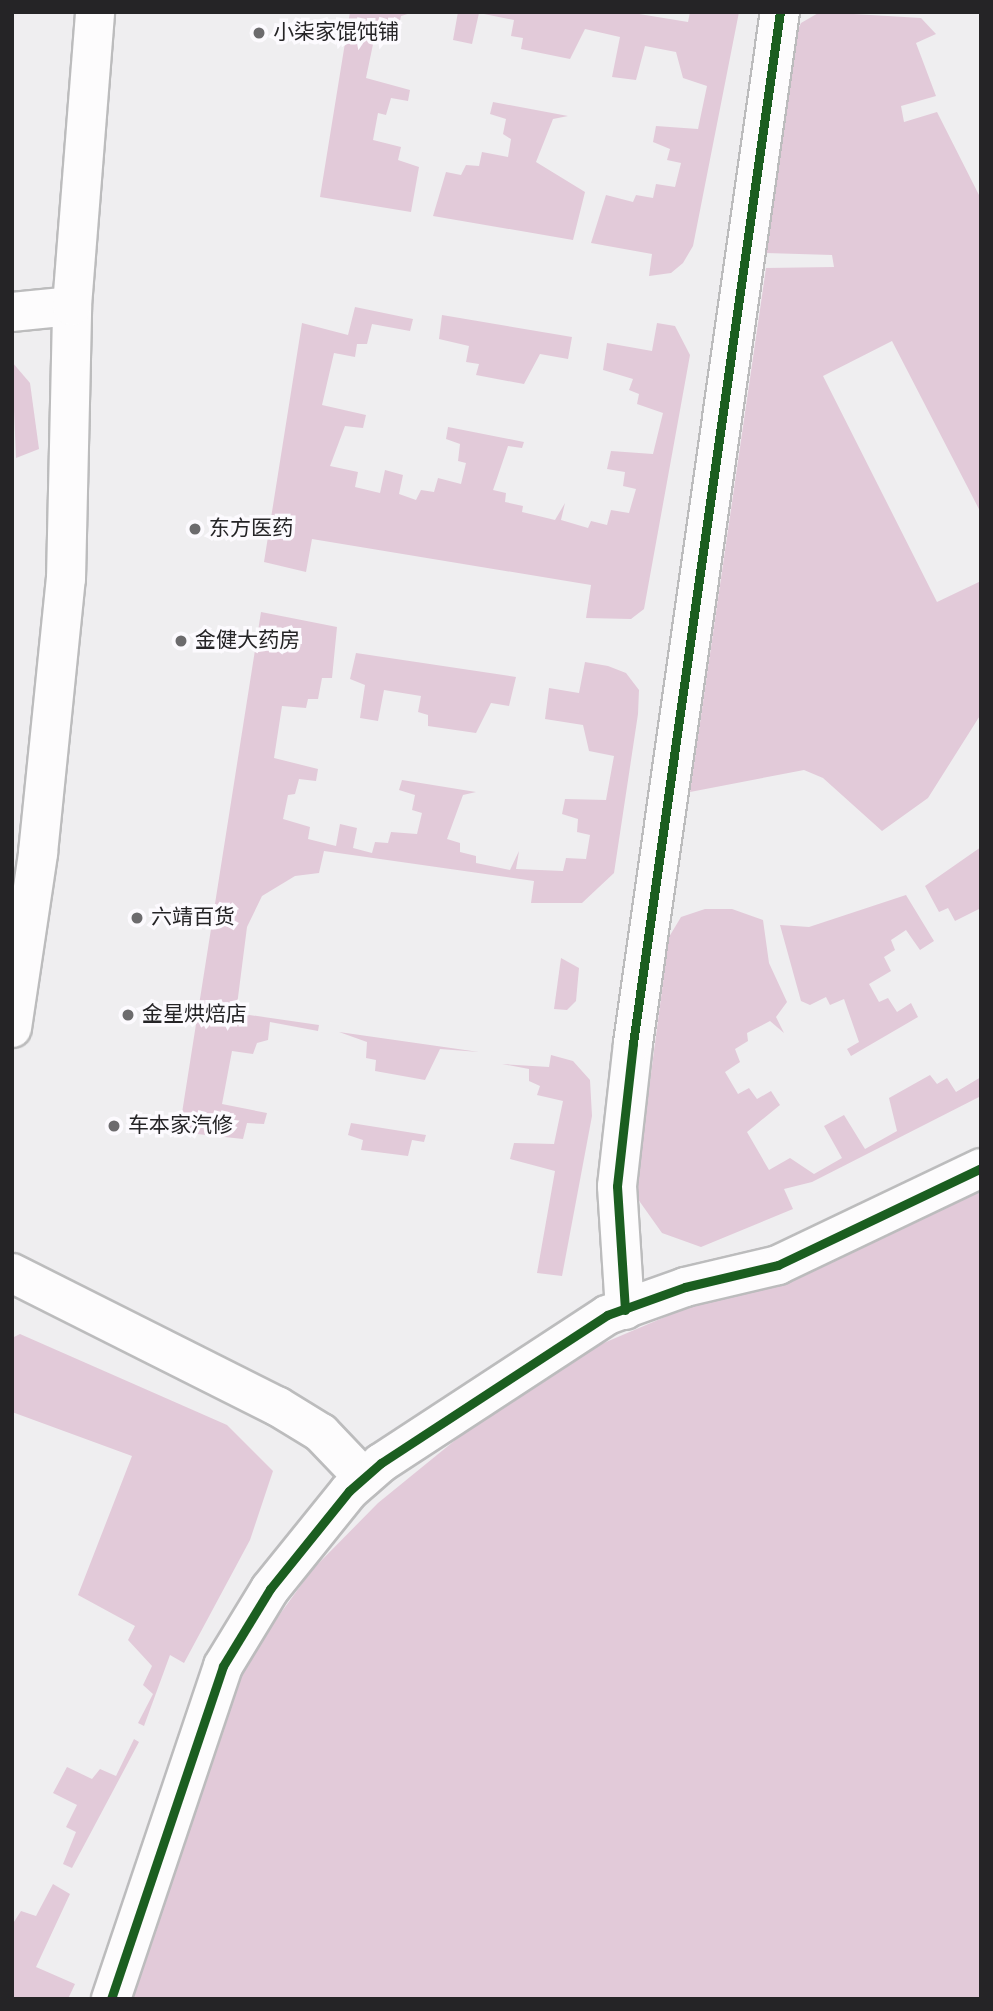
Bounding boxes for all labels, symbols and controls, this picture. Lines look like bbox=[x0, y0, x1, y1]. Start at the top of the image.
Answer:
place label: 小柒家馄饨铺 bbox=[273, 20, 399, 46]
marker: 小柒家馄饨铺 bbox=[251, 25, 267, 41]
place label: 东方医药 bbox=[209, 516, 293, 542]
marker: 东方医药 bbox=[187, 521, 203, 537]
place label: 金健大药房 bbox=[195, 628, 300, 654]
marker: 金健大药房 bbox=[173, 633, 189, 649]
place label: 六靖百货 bbox=[151, 905, 235, 931]
marker: 六靖百货 bbox=[129, 910, 145, 926]
place label: 金星烘焙店 bbox=[142, 1002, 247, 1028]
marker: 金星烘焙店 bbox=[120, 1007, 136, 1023]
place label: 车本家汽修 bbox=[128, 1113, 233, 1139]
marker: 车本家汽修 bbox=[106, 1118, 122, 1134]

